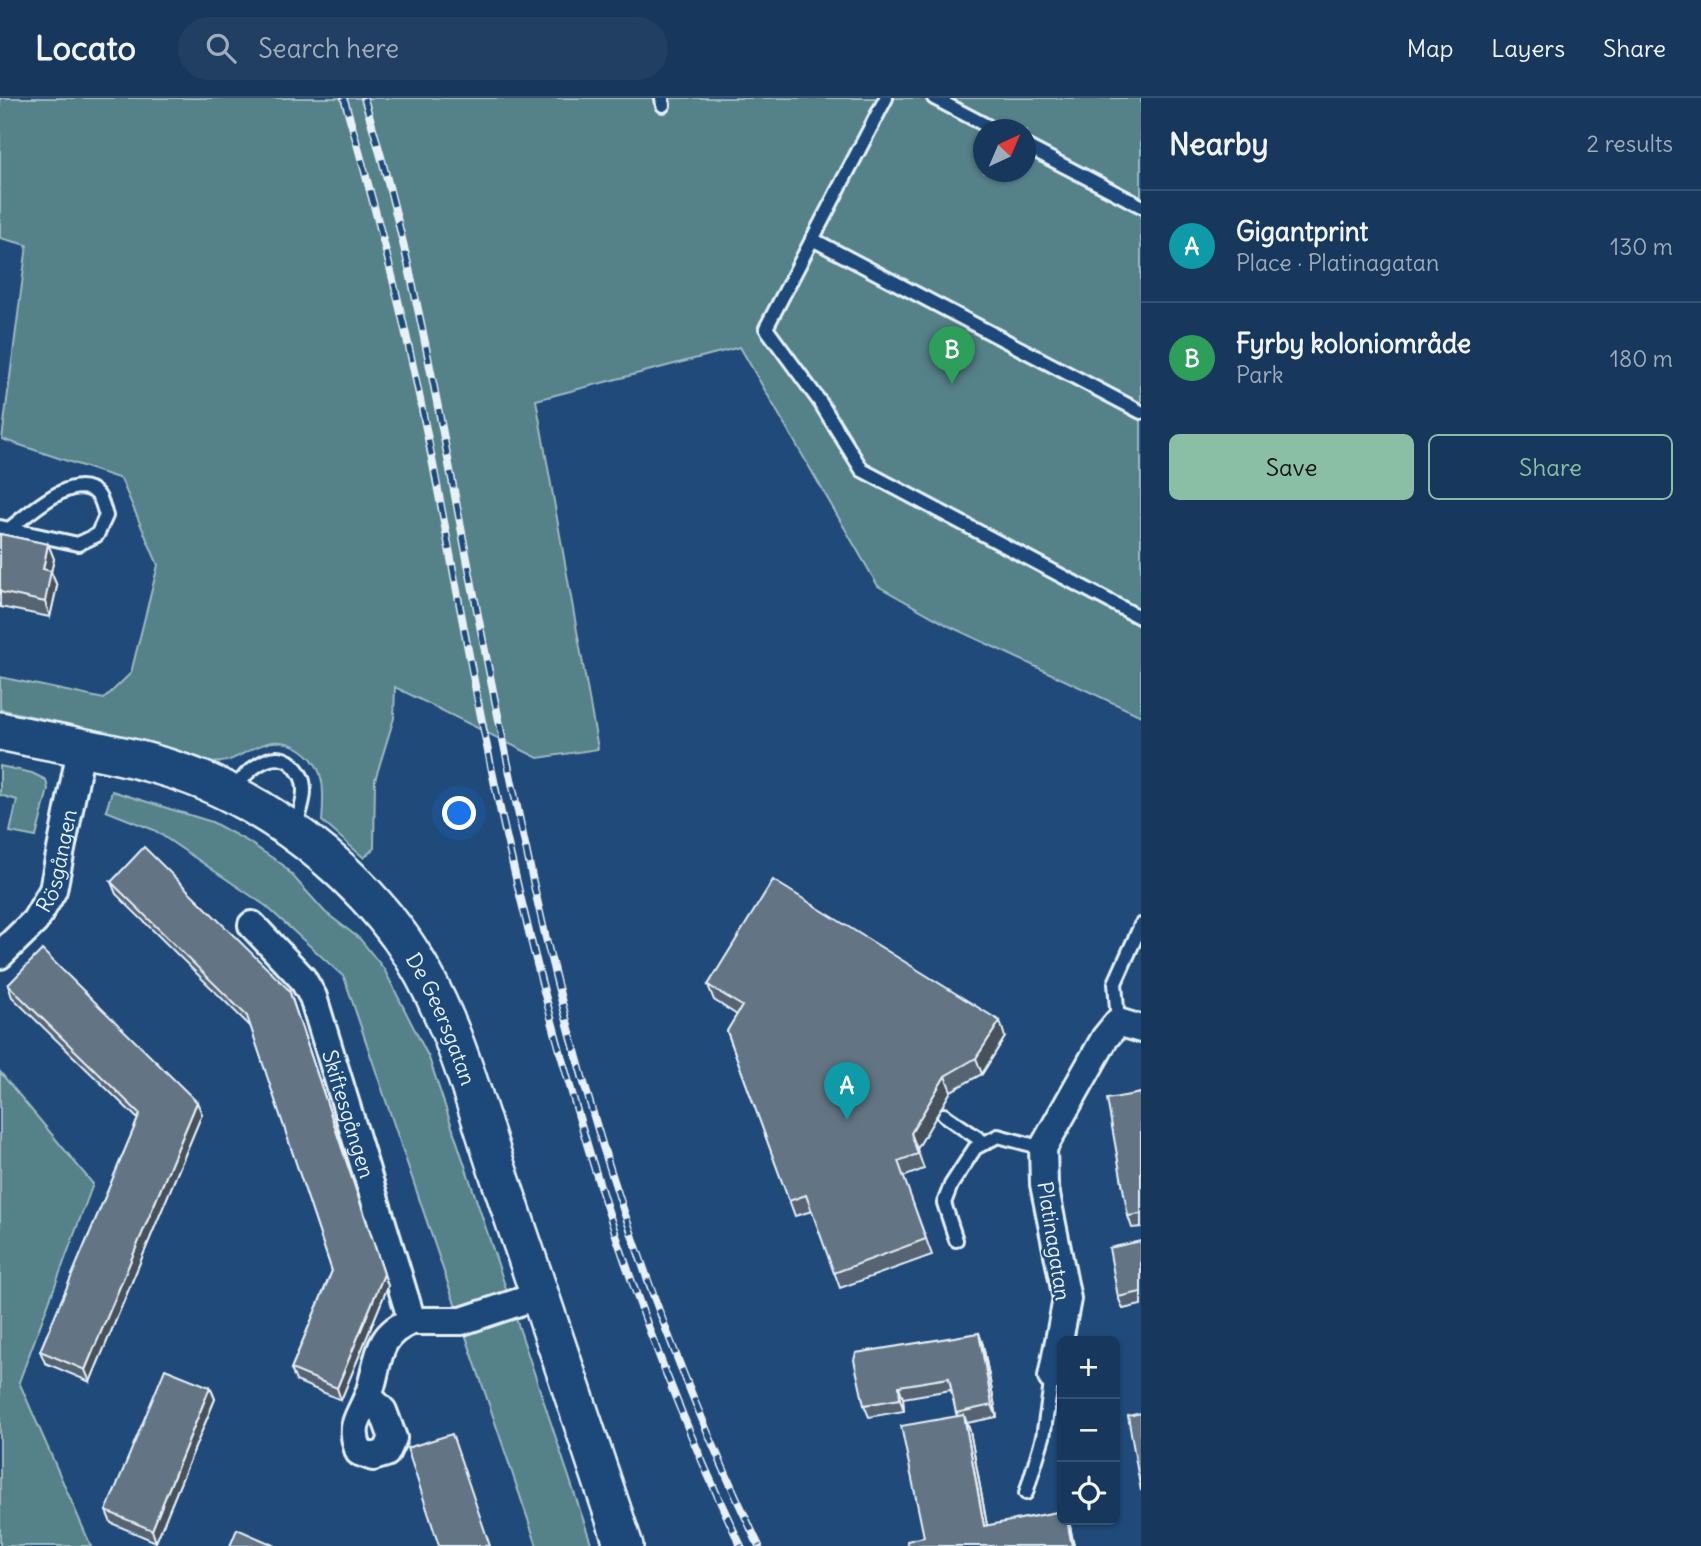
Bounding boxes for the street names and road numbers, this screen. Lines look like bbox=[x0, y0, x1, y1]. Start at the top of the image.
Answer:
street label: Rösgången bbox=[30, 807, 82, 917]
street label: De Geersgatan bbox=[400, 947, 482, 1088]
street label: Skiftesgången bbox=[316, 1046, 381, 1181]
street label: Platinagatan bbox=[1031, 1180, 1077, 1302]

